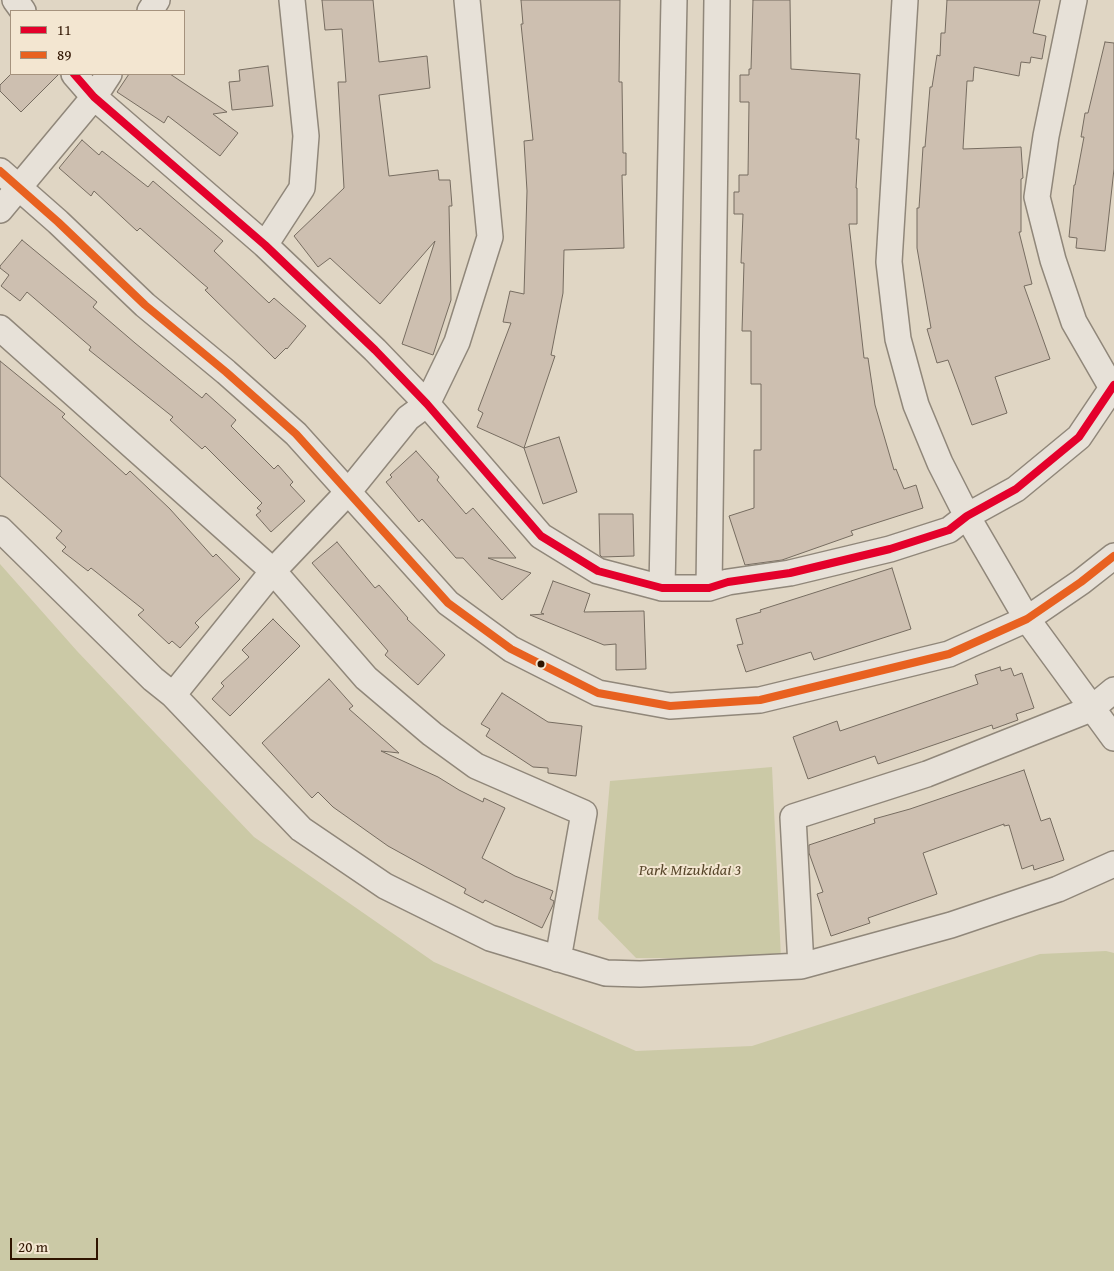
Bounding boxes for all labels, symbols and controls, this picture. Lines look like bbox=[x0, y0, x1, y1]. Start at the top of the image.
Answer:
legend bbox=[10, 10, 185, 75]
text: 11 bbox=[57, 19, 71, 40]
text: 89 bbox=[57, 44, 71, 65]
unlabelled marker bbox=[536, 659, 546, 669]
park label: Park Mizukidai 3 bbox=[639, 861, 741, 881]
scale bar bbox=[12, 1228, 100, 1260]
text: 20 m bbox=[18, 1236, 48, 1257]

